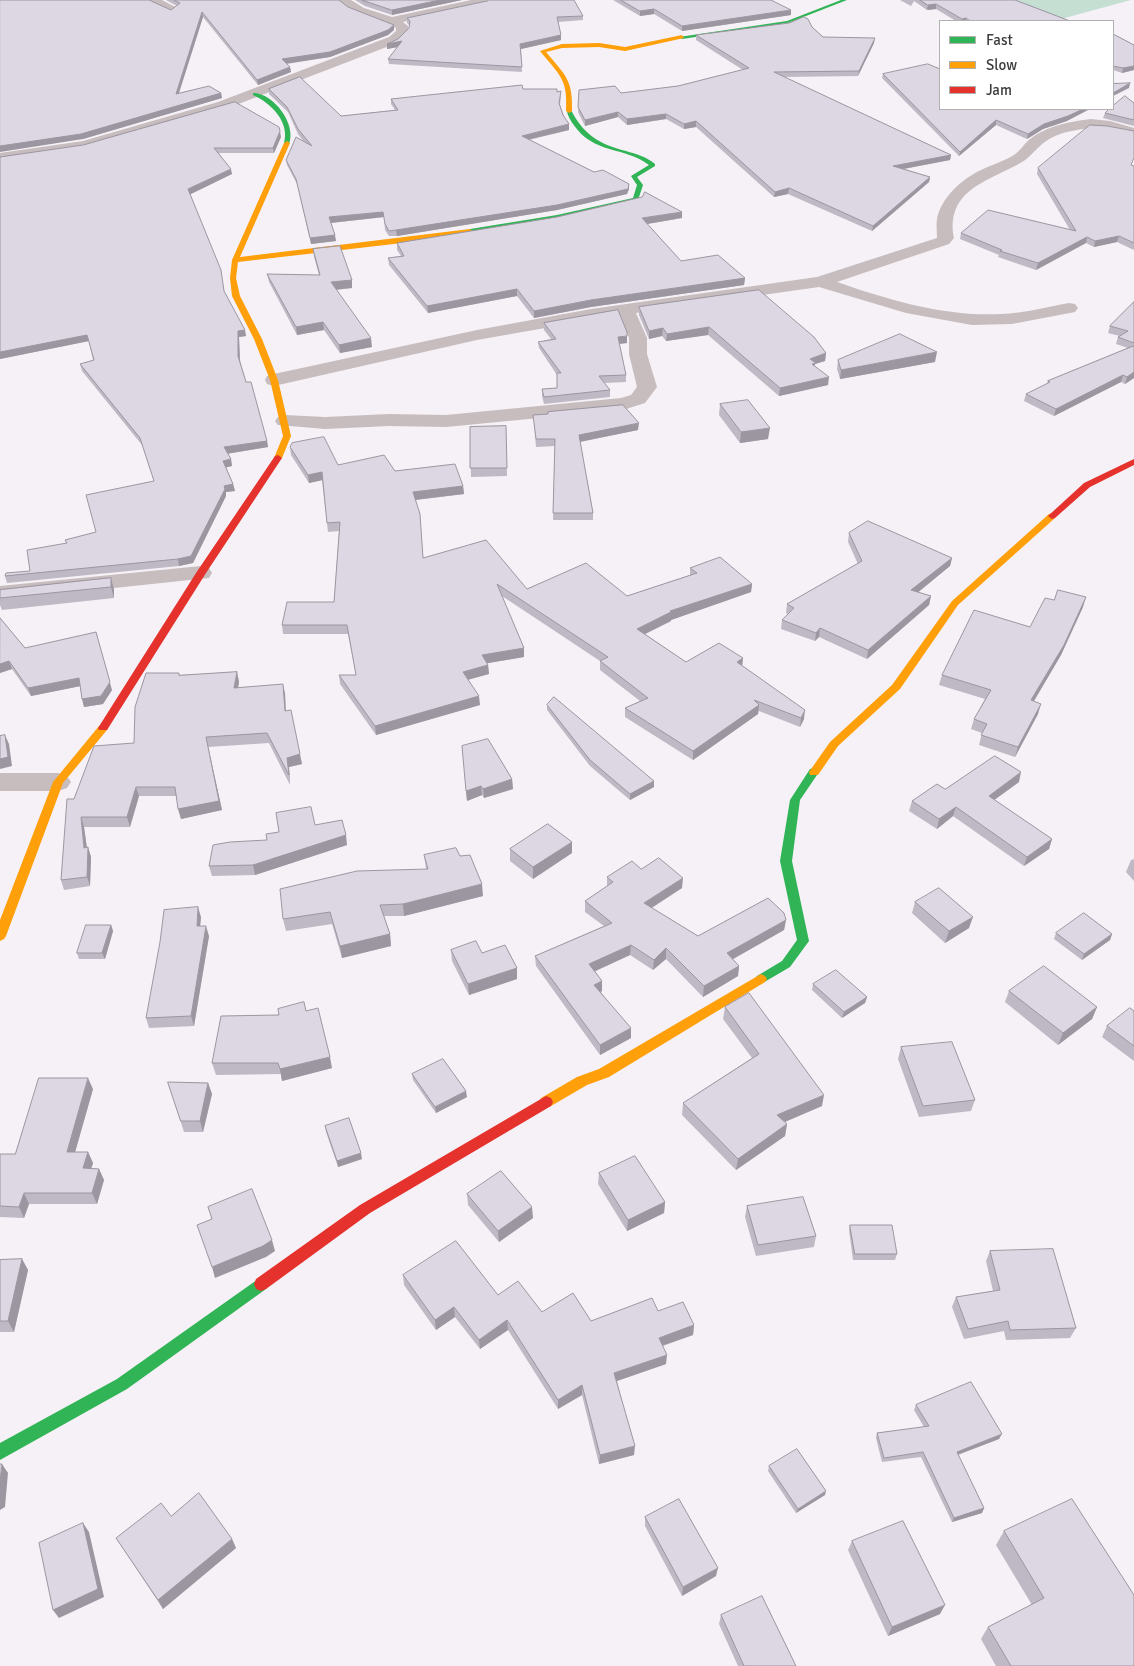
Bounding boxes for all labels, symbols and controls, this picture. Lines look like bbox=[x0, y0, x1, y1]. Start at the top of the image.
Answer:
legend bbox=[939, 20, 1114, 110]
text: Fast bbox=[986, 31, 1013, 49]
text: Slow bbox=[986, 56, 1017, 74]
text: Jam bbox=[986, 81, 1012, 99]

